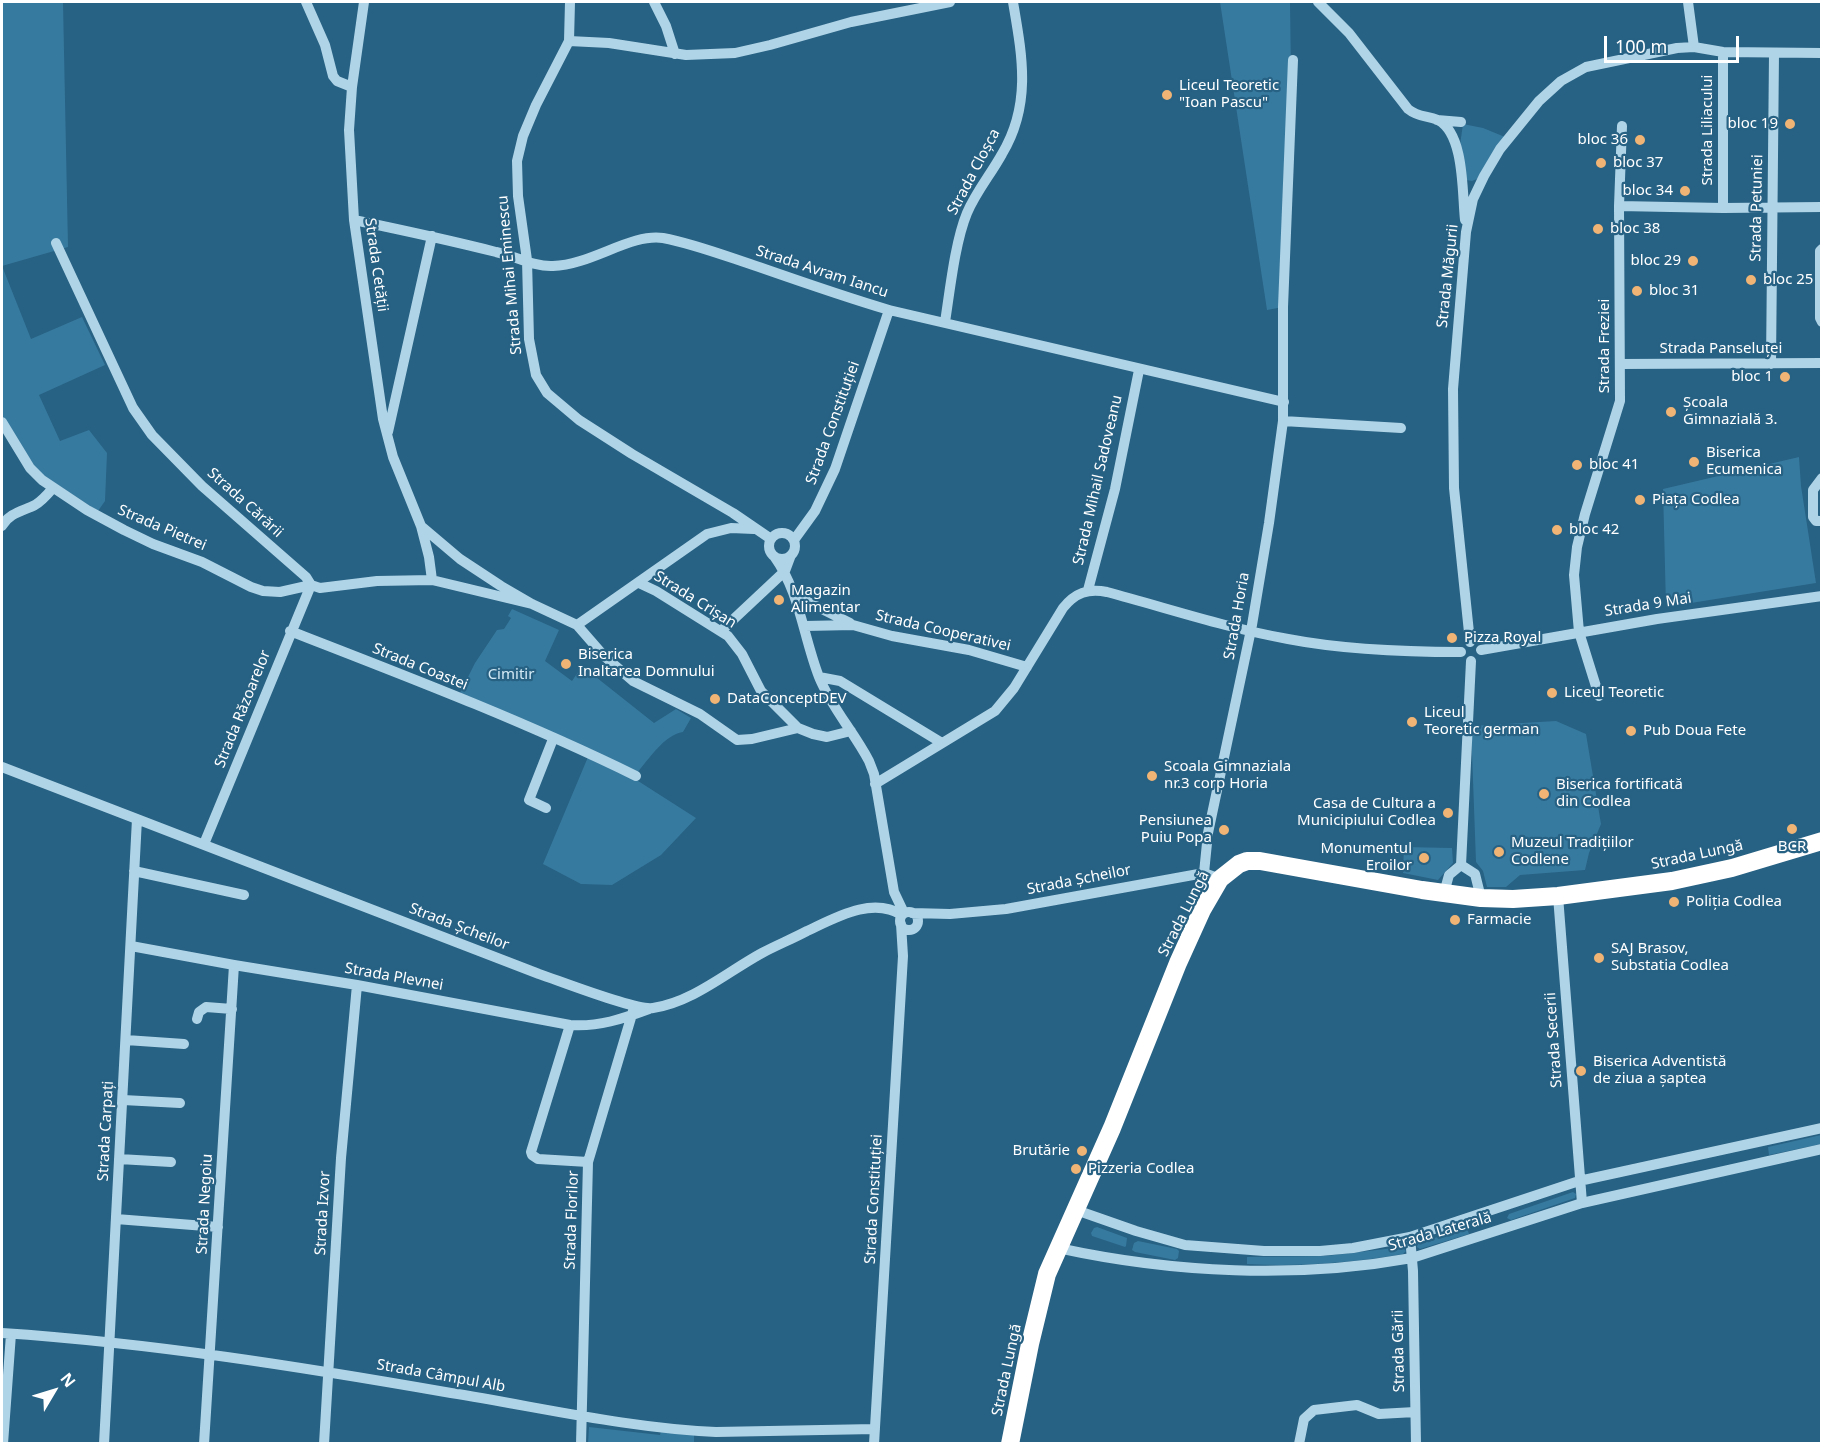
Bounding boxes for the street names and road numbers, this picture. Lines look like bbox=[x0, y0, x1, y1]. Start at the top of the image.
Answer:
street label: Strada Liliacului bbox=[1699, 75, 1717, 185]
street label: Strada Cloșca bbox=[944, 126, 1004, 218]
street label: Strada Petuniei bbox=[1747, 154, 1767, 262]
street label: Strada Mihai Eminescu bbox=[494, 194, 526, 356]
street label: Strada Cetății bbox=[361, 217, 391, 313]
street label: Strada Măgurii bbox=[1434, 223, 1462, 329]
street label: Strada Avram Iancu bbox=[754, 242, 890, 302]
street label: Strada Freziei bbox=[1596, 299, 1614, 393]
street label: Strada Panseluței bbox=[1660, 340, 1782, 358]
street label: Strada Constituției bbox=[802, 359, 864, 487]
street label: Strada Mihail Sadoveanu bbox=[1070, 393, 1126, 567]
street label: Strada Cărării bbox=[203, 464, 287, 542]
street label: Strada Pietrei bbox=[115, 501, 209, 555]
street label: Strada Crișan bbox=[650, 567, 740, 633]
street label: Strada Horia bbox=[1220, 571, 1254, 661]
street label: Strada 9 Mai bbox=[1603, 589, 1693, 621]
street label: Strada Cooperativei bbox=[874, 607, 1012, 655]
street label: Strada Coastei bbox=[370, 640, 470, 694]
street label: Strada Răzoarelor bbox=[211, 648, 275, 770]
street label: Strada Lungă bbox=[1649, 836, 1745, 874]
street label: Strada Șcheilor bbox=[1025, 861, 1133, 899]
street label: Strada Lungă bbox=[1155, 868, 1213, 960]
street label: Strada Șcheilor bbox=[406, 900, 512, 954]
street label: Strada Plevnei bbox=[343, 959, 445, 995]
street label: Strada Secerii bbox=[1542, 992, 1566, 1088]
street label: Strada Carpați bbox=[94, 1080, 118, 1182]
street label: Strada Constituției bbox=[862, 1134, 886, 1264]
street label: Strada Negoiu bbox=[193, 1153, 217, 1255]
street label: Strada Izvor bbox=[312, 1170, 334, 1256]
street label: Strada Florilor bbox=[561, 1170, 583, 1270]
street label: Strada Laterală bbox=[1386, 1209, 1494, 1255]
street label: Strada Gării bbox=[1389, 1309, 1409, 1393]
street label: Strada Lungă bbox=[988, 1322, 1026, 1418]
street label: Strada Câmpul Alb bbox=[375, 1356, 507, 1396]

